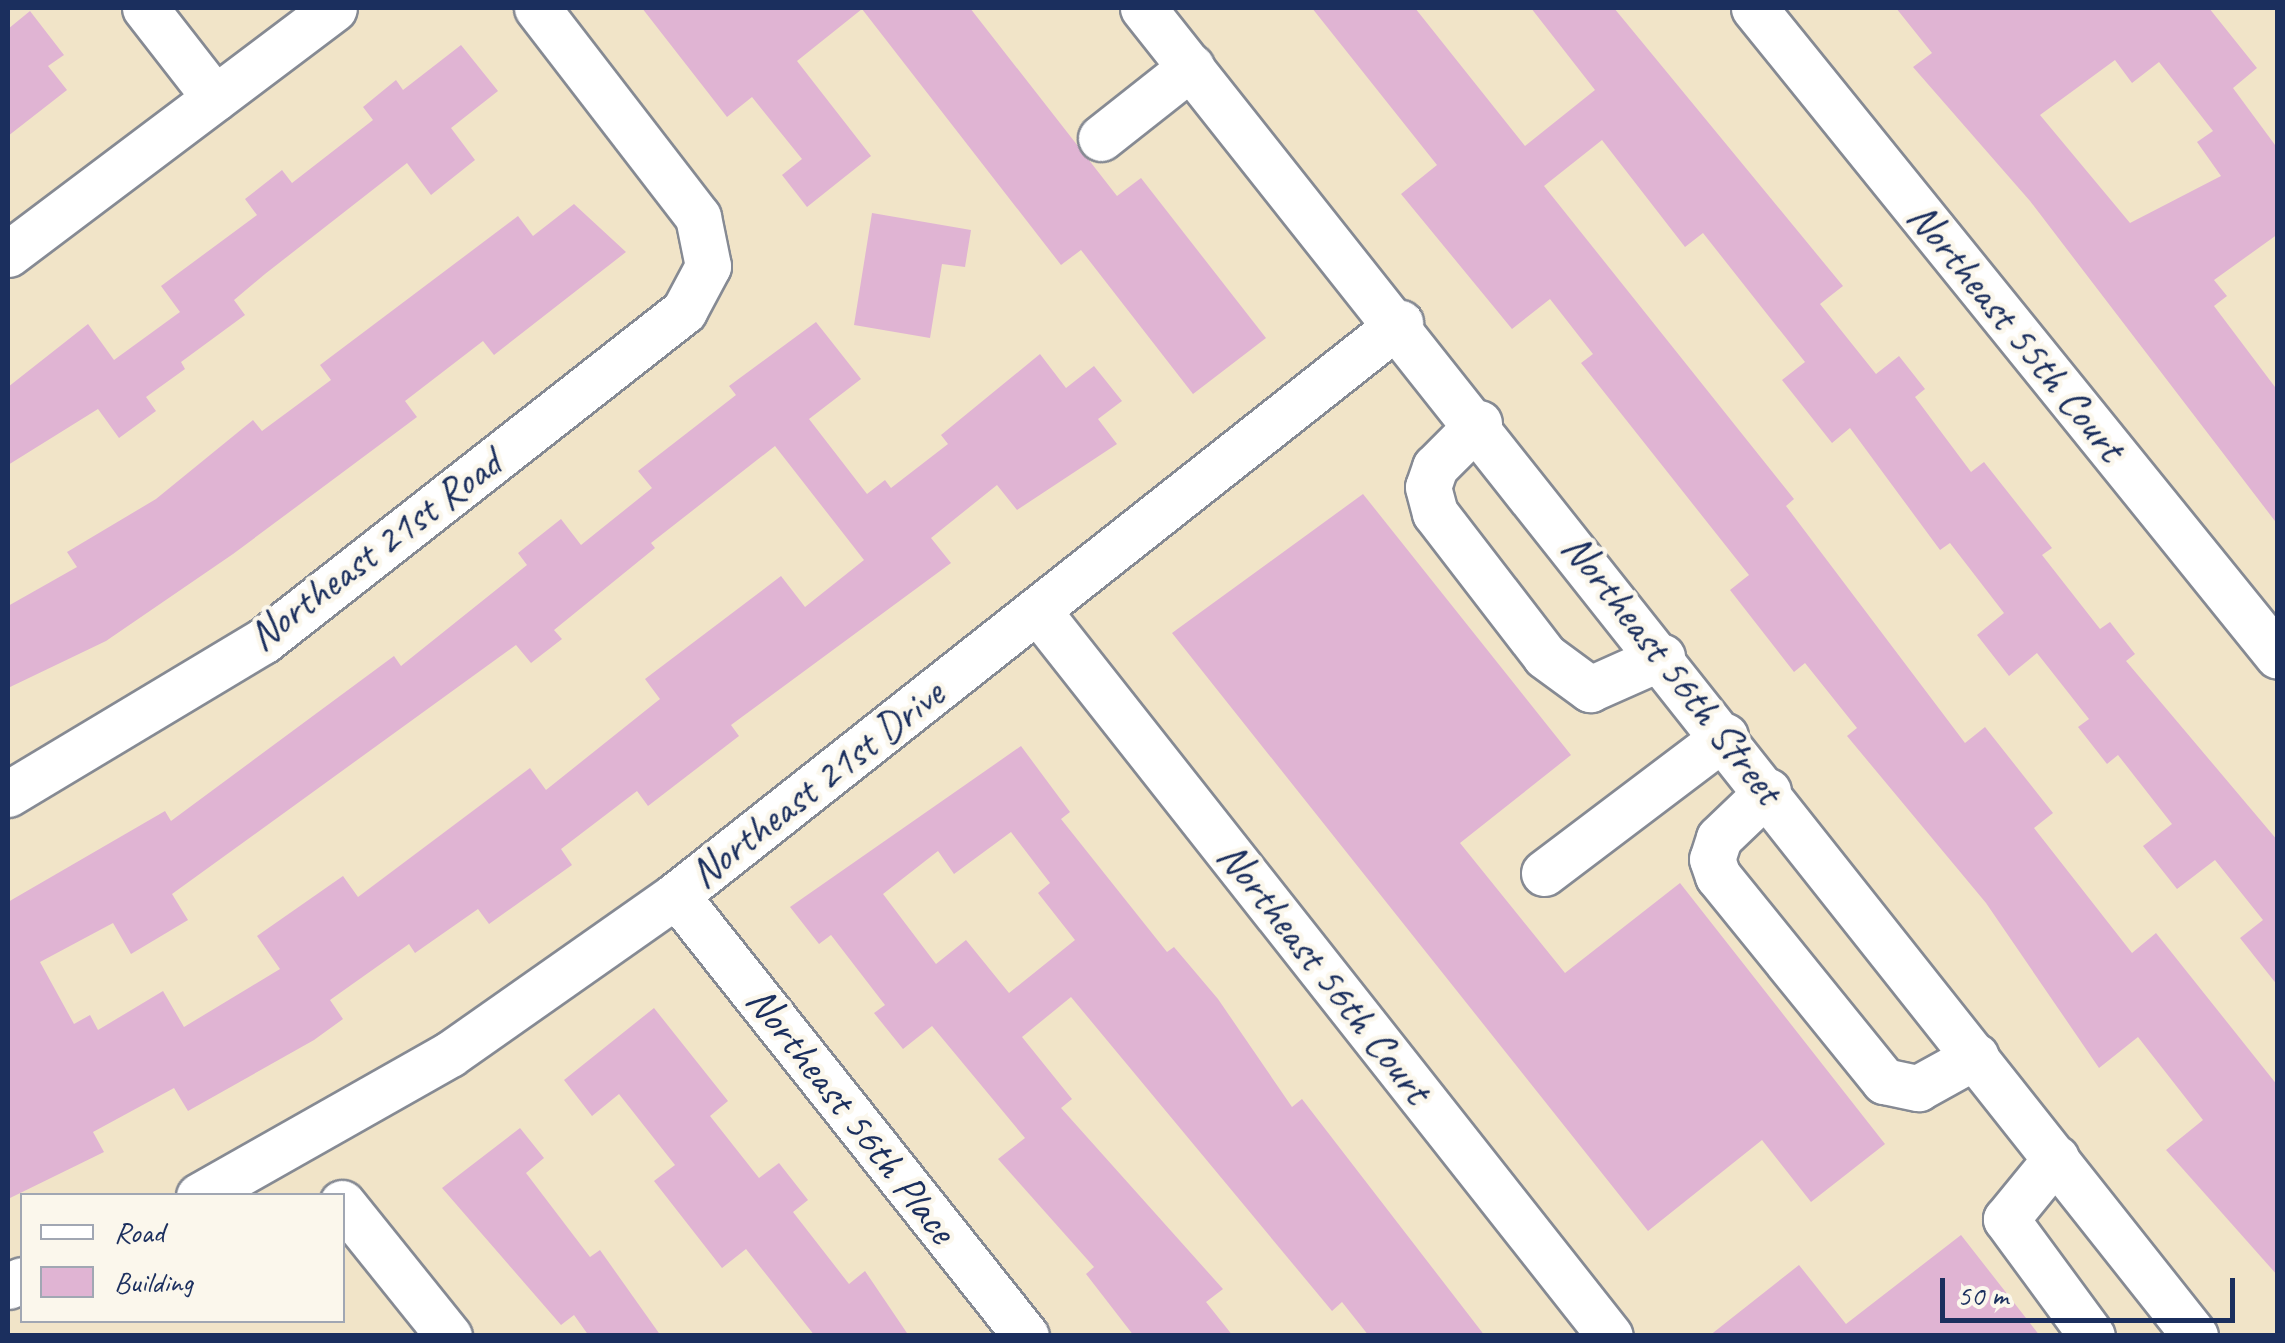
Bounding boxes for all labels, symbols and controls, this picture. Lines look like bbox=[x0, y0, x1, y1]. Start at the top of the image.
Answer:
street label: Northeast 55th Court bbox=[1897, 193, 2135, 471]
street label: Northeast 21st Road bbox=[239, 438, 511, 662]
street label: Northeast 56th Street bbox=[1551, 524, 1793, 814]
street label: Northeast 21st Drive bbox=[680, 669, 954, 899]
street label: Northeast 56th Court bbox=[1206, 832, 1442, 1114]
street label: Northeast 56th Place bbox=[735, 977, 967, 1253]
legend bbox=[20, 1193, 345, 1323]
text: Road bbox=[114, 1213, 164, 1251]
scale bar bbox=[1945, 1258, 2240, 1320]
text: Building bbox=[114, 1263, 193, 1301]
text: 50 m bbox=[1957, 1276, 2008, 1314]

